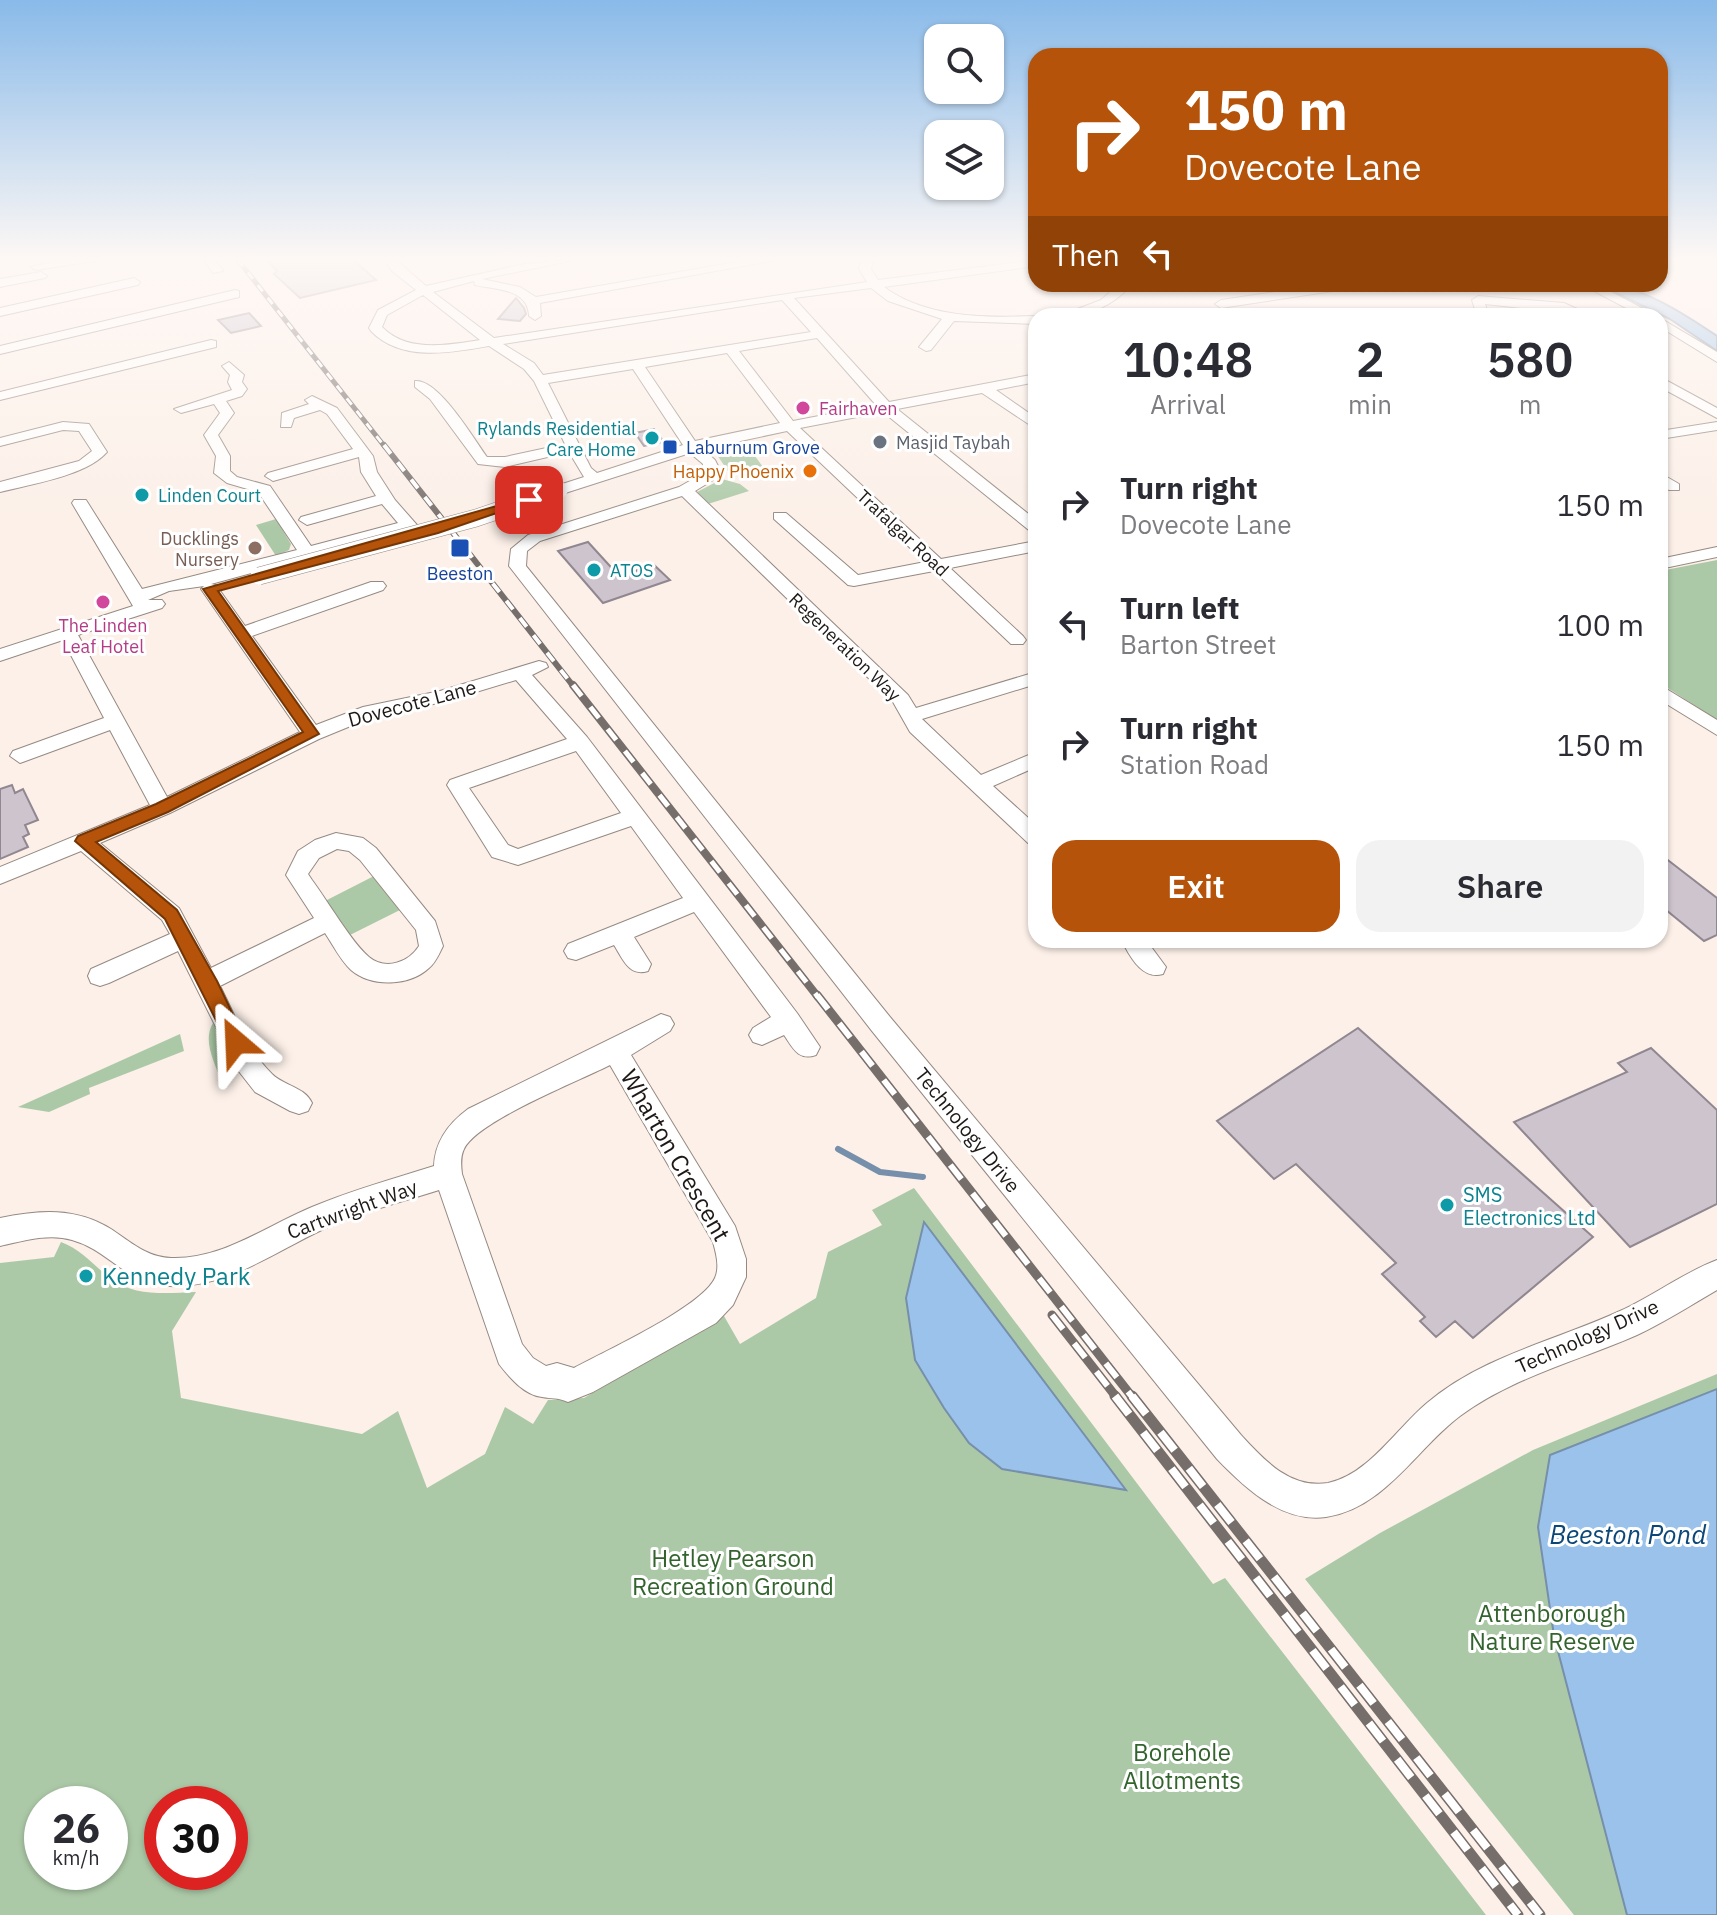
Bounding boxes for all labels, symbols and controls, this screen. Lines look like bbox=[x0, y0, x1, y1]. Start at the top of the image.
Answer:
map controls bbox=[924, 24, 1004, 200]
button: search bbox=[924, 24, 1004, 104]
text: 150 m bbox=[1184, 73, 1348, 145]
icon: right bbox=[1052, 80, 1156, 184]
button: layers bbox=[924, 120, 1004, 200]
text: Dovecote Lane bbox=[1184, 143, 1421, 190]
icon: left bbox=[1136, 232, 1180, 276]
text: Then bbox=[1052, 235, 1120, 274]
text: 10:48 bbox=[1123, 328, 1253, 390]
text: 2 bbox=[1356, 328, 1384, 390]
text: 580 bbox=[1487, 328, 1573, 390]
text: Arrival bbox=[1150, 387, 1226, 421]
text: min bbox=[1348, 387, 1392, 421]
text: m bbox=[1519, 387, 1541, 421]
place label: Fairhaven bbox=[819, 397, 898, 420]
marker: Fairhaven bbox=[794, 399, 812, 417]
place label: Rylands Residential Care Home bbox=[477, 417, 636, 461]
marker: Rylands Residential Care Home bbox=[643, 429, 661, 447]
place label: Masjid Taybah bbox=[896, 431, 1011, 454]
marker: Masjid Taybah bbox=[871, 433, 889, 451]
place label: Laburnum Grove bbox=[686, 436, 820, 459]
marker: Laburnum Grove bbox=[661, 438, 679, 456]
place label: Happy Phoenix bbox=[673, 460, 794, 483]
marker: Happy Phoenix bbox=[801, 462, 819, 480]
pin bbox=[495, 466, 563, 534]
text: Turn right bbox=[1120, 468, 1258, 507]
icon: arrive bbox=[507, 478, 551, 522]
icon: right bbox=[1052, 482, 1096, 526]
place label: Linden Court bbox=[158, 484, 261, 507]
street label: Trafalgar Road bbox=[852, 485, 954, 581]
text: 150 m bbox=[1557, 485, 1644, 524]
marker: Linden Court bbox=[133, 486, 151, 504]
text: Dovecote Lane bbox=[1120, 507, 1292, 541]
place label: Ducklings Nursery bbox=[160, 527, 239, 571]
marker: Beeston bbox=[449, 537, 471, 559]
marker: Ducklings Nursery bbox=[246, 539, 264, 557]
place label: ATOS bbox=[610, 559, 654, 582]
marker: ATOS bbox=[585, 561, 603, 579]
place label: Beeston bbox=[427, 562, 493, 585]
street label: Regeneration Way bbox=[784, 588, 906, 706]
text: Turn left bbox=[1120, 588, 1239, 627]
marker: The Linden Leaf Hotel bbox=[94, 593, 112, 611]
icon: left bbox=[1052, 602, 1096, 646]
text: 100 m bbox=[1557, 605, 1644, 644]
place label: The Linden Leaf Hotel bbox=[59, 614, 147, 658]
text: Barton Street bbox=[1120, 627, 1276, 661]
street label: Dovecote Lane bbox=[345, 673, 479, 733]
text: Turn right bbox=[1120, 708, 1258, 747]
icon: right bbox=[1052, 722, 1096, 766]
text: 150 m bbox=[1557, 725, 1644, 764]
text: Station Road bbox=[1120, 747, 1269, 781]
button: Exit bbox=[1052, 840, 1340, 932]
button: Share bbox=[1356, 840, 1644, 932]
position arrow bbox=[194, 1000, 278, 1084]
street label: Technology Drive bbox=[909, 1062, 1027, 1198]
street label: Wharton Crescent bbox=[614, 1063, 738, 1247]
street label: Cartwright Way bbox=[283, 1173, 421, 1245]
place label: SMS Electronics Ltd bbox=[1463, 1181, 1596, 1231]
marker: SMS Electronics Ltd bbox=[1438, 1196, 1456, 1214]
place label: Kennedy Park bbox=[102, 1260, 251, 1292]
marker: Kennedy Park bbox=[77, 1267, 95, 1285]
street label: Technology Drive bbox=[1511, 1292, 1663, 1380]
water label: Beeston Pond bbox=[1550, 1517, 1707, 1551]
park label: Hetley Pearson Recreation Ground bbox=[632, 1542, 834, 1602]
park label: Attenborough Nature Reserve bbox=[1469, 1597, 1635, 1657]
park label: Borehole Allotments bbox=[1123, 1736, 1241, 1796]
speed limit sign: 30 bbox=[144, 1786, 248, 1890]
text: 26 bbox=[52, 1802, 100, 1854]
text: km/h bbox=[52, 1844, 100, 1871]

